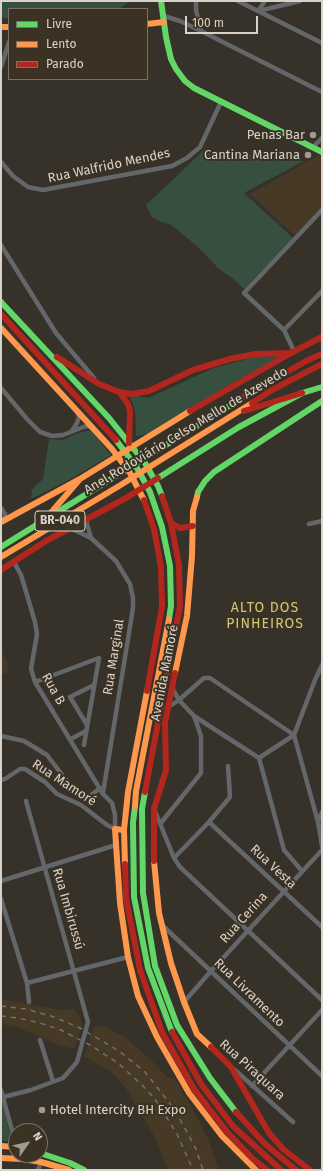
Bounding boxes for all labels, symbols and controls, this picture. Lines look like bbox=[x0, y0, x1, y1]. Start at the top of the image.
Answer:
legend bbox=[8, 8, 148, 80]
scale bar bbox=[187, 8, 260, 34]
text: 100 m bbox=[192, 16, 224, 30]
text: Livre bbox=[46, 17, 72, 31]
text: Lento bbox=[46, 37, 76, 51]
text: Parado bbox=[46, 57, 84, 71]
place label: Penas Bar bbox=[247, 127, 305, 143]
marker: Penas Bar bbox=[308, 130, 318, 140]
street label: Rua Walfrido Mendes bbox=[46, 145, 172, 187]
place label: Cantina Mariana bbox=[204, 147, 300, 163]
marker: Cantina Mariana bbox=[303, 150, 313, 160]
street label: Anel Rodoviário Celso Mello de Azevedo bbox=[81, 364, 291, 498]
road number: BR-040 bbox=[35, 511, 85, 531]
district label: ALTO DOS PINHEIROS bbox=[226, 600, 304, 632]
street label: Rua Marginal bbox=[100, 618, 128, 696]
street label: Avenida Mamoré bbox=[148, 623, 182, 723]
street label: Rua B bbox=[38, 670, 68, 708]
street label: Rua Mamoré bbox=[29, 756, 99, 810]
street label: Rua Vesta bbox=[247, 842, 299, 892]
street label: Rua Imbirussú bbox=[49, 866, 87, 952]
street label: Rua Cerina bbox=[217, 889, 271, 947]
street label: Rua Livramento bbox=[210, 955, 288, 1031]
street label: Rua Piraquara bbox=[216, 1036, 288, 1104]
place label: Hotel Intercity BH Expo bbox=[50, 1102, 186, 1118]
marker: Hotel Intercity BH Expo bbox=[37, 1105, 47, 1115]
north arrow bbox=[8, 1123, 48, 1163]
text: N bbox=[30, 1130, 45, 1143]

